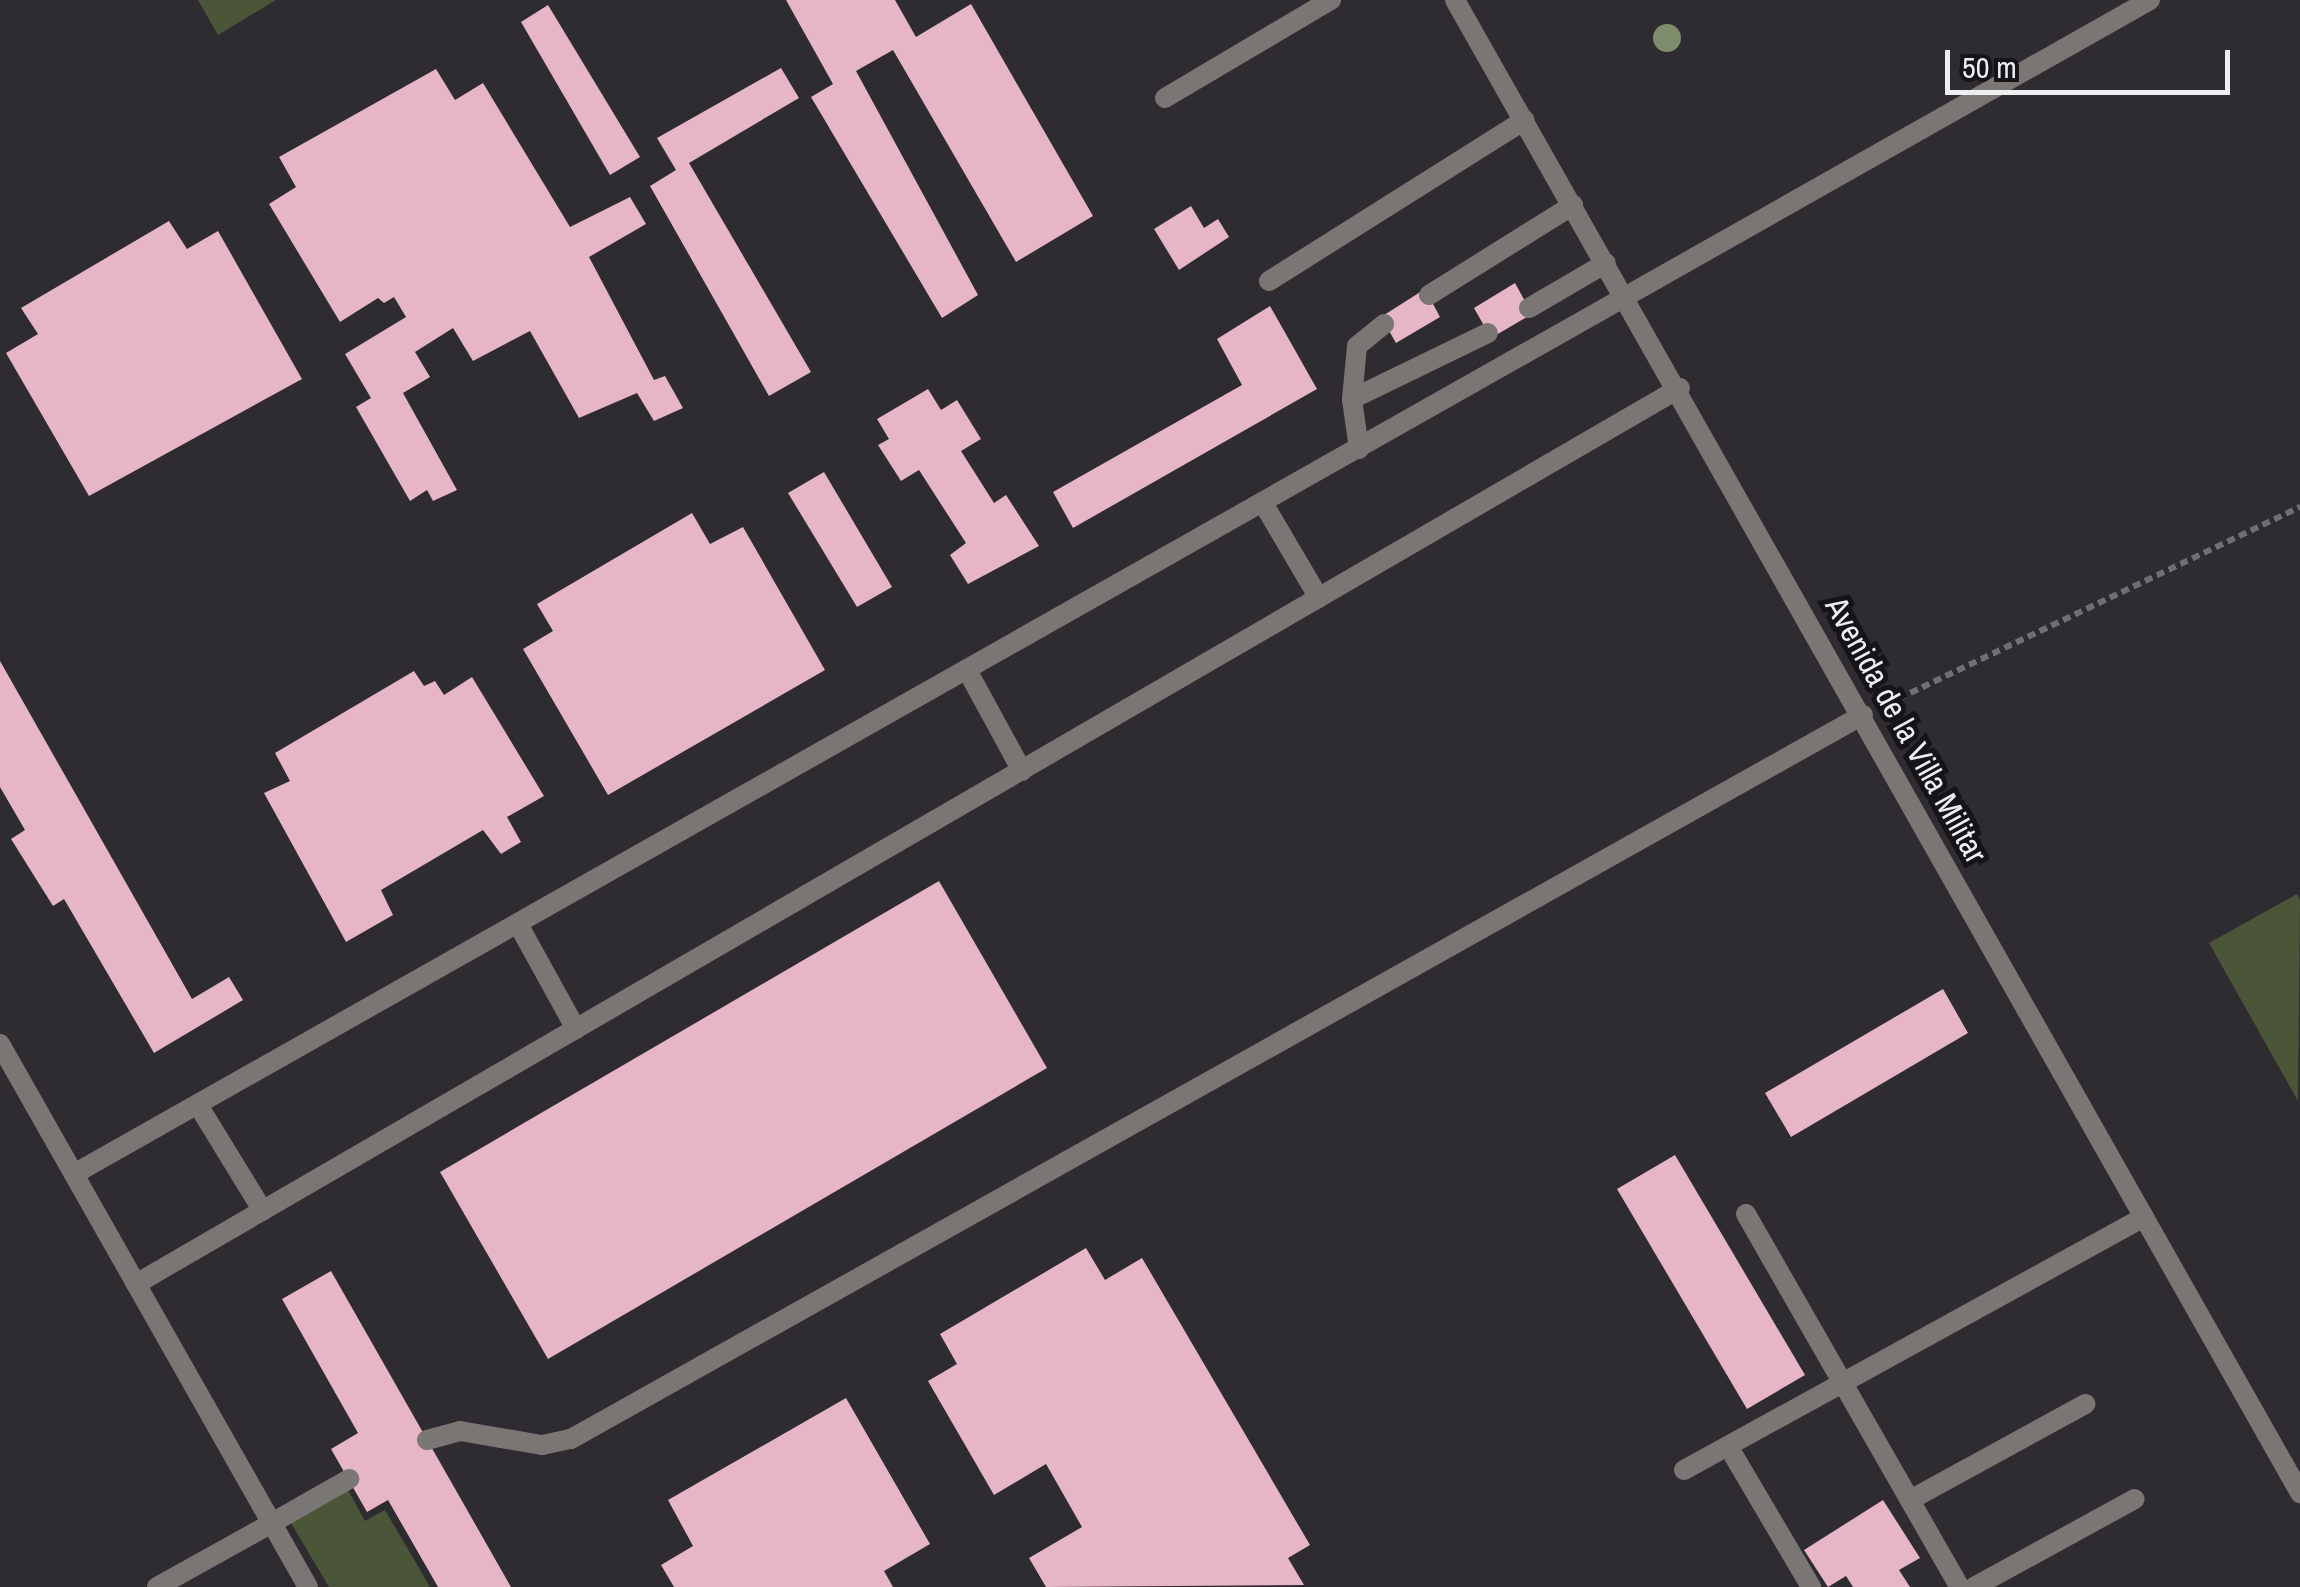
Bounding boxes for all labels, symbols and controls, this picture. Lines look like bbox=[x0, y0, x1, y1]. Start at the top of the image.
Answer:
scale bar bbox=[1950, 30, 2235, 92]
text: 50 m bbox=[1962, 47, 2017, 87]
street label: Avenida de la Villa Militar bbox=[1817, 590, 1995, 870]

